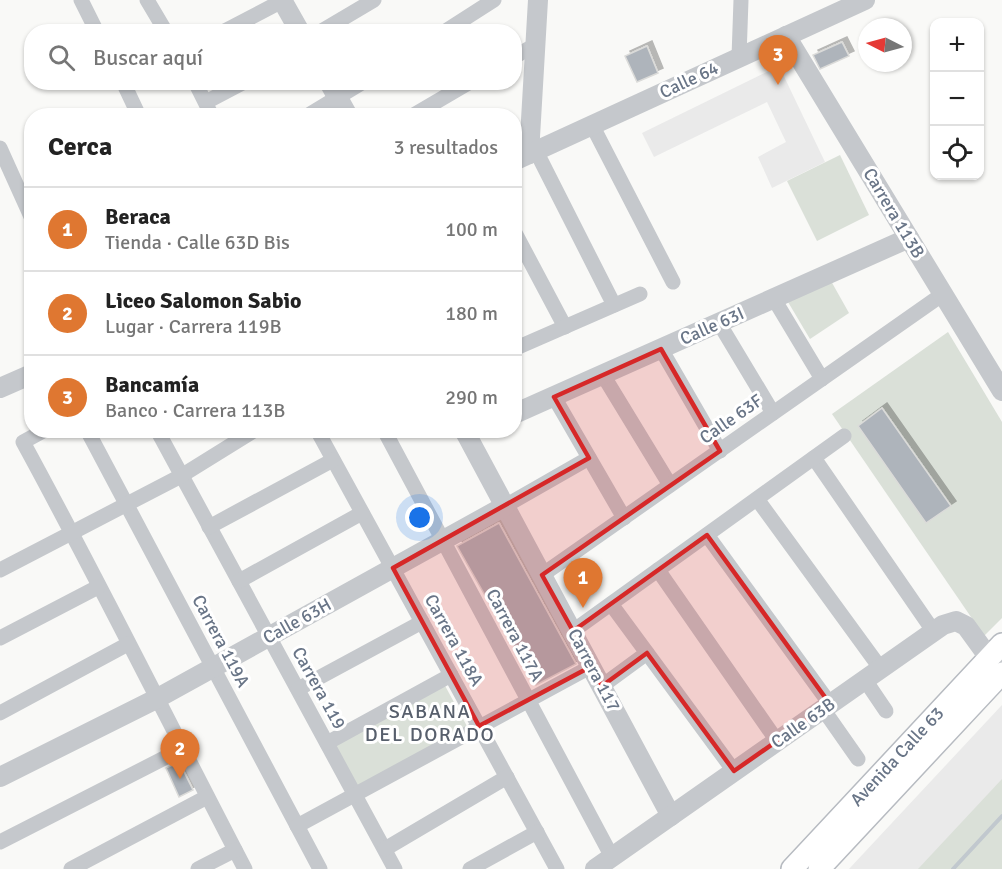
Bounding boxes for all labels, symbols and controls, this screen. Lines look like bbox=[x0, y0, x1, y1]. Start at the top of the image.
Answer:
north arrow bbox=[858, 18, 912, 72]
map controls bbox=[930, 18, 984, 180]
button: + bbox=[930, 18, 984, 72]
search box bbox=[24, 24, 522, 90]
pin: 3 bbox=[758, 36, 798, 85]
icon: search bbox=[45, 41, 78, 74]
text: Buscar aquí bbox=[93, 44, 203, 71]
street label: Calle 64 bbox=[656, 57, 722, 103]
button: − bbox=[930, 72, 984, 126]
button: locate bbox=[930, 126, 984, 180]
text: Cerca bbox=[48, 131, 112, 163]
text: 3 resultados bbox=[394, 135, 498, 160]
street label: Carrera 113B bbox=[858, 164, 930, 262]
text: Beraca bbox=[105, 203, 171, 230]
text: 1 bbox=[62, 217, 73, 242]
text: 100 m bbox=[445, 217, 498, 242]
text: Tienda · Calle 63D Bis bbox=[105, 230, 290, 255]
text: Liceo Salomon Sabio bbox=[105, 287, 301, 314]
text: 2 bbox=[62, 301, 73, 326]
text: 180 m bbox=[445, 301, 498, 326]
street label: Calle 63I bbox=[677, 302, 747, 350]
text: Lugar · Carrera 119B bbox=[105, 314, 282, 339]
text: Bancamía bbox=[105, 371, 199, 398]
text: 3 bbox=[62, 385, 73, 410]
text: 290 m bbox=[445, 385, 498, 410]
street label: Calle 63F bbox=[695, 389, 767, 449]
text: Banco · Carrera 113B bbox=[105, 398, 285, 423]
your location bbox=[405, 503, 434, 532]
pin: 1 bbox=[564, 558, 602, 608]
street label: Carrera 117A bbox=[481, 585, 549, 685]
street label: Carrera 118A bbox=[420, 590, 488, 690]
street label: Carrera 119A bbox=[187, 591, 255, 691]
street label: Calle 63H bbox=[259, 593, 335, 649]
street label: Carrera 117 bbox=[563, 625, 625, 715]
street label: Carrera 119 bbox=[287, 643, 351, 733]
street label: Calle 63B bbox=[767, 693, 839, 753]
district label: SABANA DEL DORADO bbox=[365, 699, 495, 747]
street label: Avenida Calle 63 bbox=[845, 702, 949, 811]
pin: 2 bbox=[160, 730, 200, 779]

